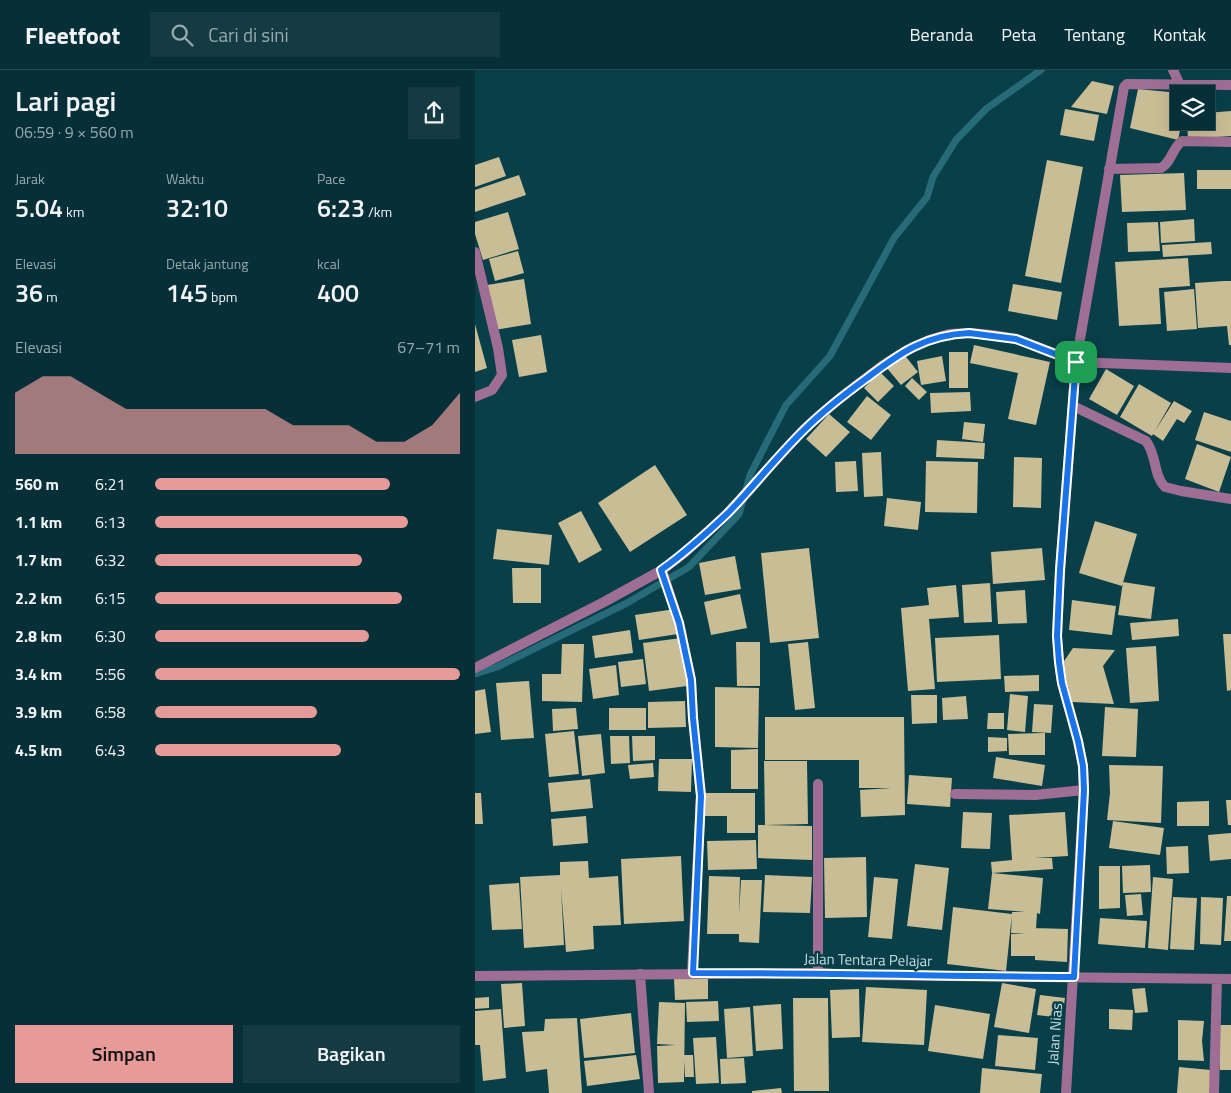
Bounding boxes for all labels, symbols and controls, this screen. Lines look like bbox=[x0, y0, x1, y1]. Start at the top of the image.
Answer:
search box bbox=[150, 12, 500, 57]
text: Fleetfoot bbox=[25, 17, 120, 53]
text: Cari di sini bbox=[208, 20, 289, 49]
icon: search bbox=[168, 21, 196, 49]
text: Beranda bbox=[910, 21, 973, 48]
text: Peta bbox=[1001, 21, 1036, 48]
text: Tentang bbox=[1064, 21, 1125, 48]
text: Kontak bbox=[1153, 21, 1206, 48]
text: Lari pagi bbox=[15, 79, 116, 122]
map controls bbox=[1170, 85, 1215, 130]
button: layers bbox=[1170, 85, 1215, 130]
button: share bbox=[408, 87, 460, 139]
text: 06:59 · 9 × 560 m bbox=[15, 120, 134, 144]
text: Jarak bbox=[15, 168, 45, 189]
text: Waktu bbox=[166, 168, 204, 189]
text: Pace bbox=[317, 168, 345, 189]
text: 5.04 bbox=[15, 189, 63, 227]
text: 32:10 bbox=[166, 189, 228, 227]
text: 6:23 bbox=[317, 189, 365, 227]
text: km bbox=[63, 201, 84, 222]
text: /km bbox=[365, 201, 392, 222]
text: Elevasi bbox=[15, 253, 56, 274]
text: Detak jantung bbox=[166, 253, 248, 274]
text: kcal bbox=[317, 253, 340, 274]
text: 36 bbox=[15, 274, 43, 312]
text: 145 bbox=[166, 274, 208, 312]
text: 400 bbox=[317, 274, 359, 312]
text: m bbox=[43, 286, 58, 307]
text: bpm bbox=[208, 286, 238, 307]
text: Elevasi bbox=[15, 335, 62, 359]
text: 67–71 m bbox=[397, 335, 460, 359]
pin bbox=[1055, 341, 1097, 383]
icon: arrive bbox=[1062, 348, 1090, 376]
text: 560 m bbox=[15, 472, 59, 496]
text: 6:21 bbox=[95, 472, 125, 496]
text: 1.1 km bbox=[15, 510, 62, 534]
text: 6:13 bbox=[95, 510, 125, 534]
text: 1.7 km bbox=[15, 548, 62, 572]
text: 6:32 bbox=[95, 548, 125, 572]
text: 2.2 km bbox=[15, 586, 62, 610]
text: 6:15 bbox=[95, 586, 125, 610]
text: 2.8 km bbox=[15, 624, 62, 648]
text: 6:30 bbox=[95, 624, 125, 648]
text: 3.4 km bbox=[15, 662, 62, 686]
text: 5:56 bbox=[95, 662, 125, 686]
text: 3.9 km bbox=[15, 700, 62, 724]
text: 6:58 bbox=[95, 700, 125, 724]
text: 4.5 km bbox=[15, 738, 62, 762]
text: 6:43 bbox=[95, 738, 125, 762]
street label: Jalan Tentara Pelajar bbox=[804, 947, 932, 972]
street label: Jalan Nias bbox=[1041, 1002, 1068, 1066]
button: Simpan bbox=[15, 1025, 233, 1083]
button: Bagikan bbox=[243, 1025, 460, 1083]

